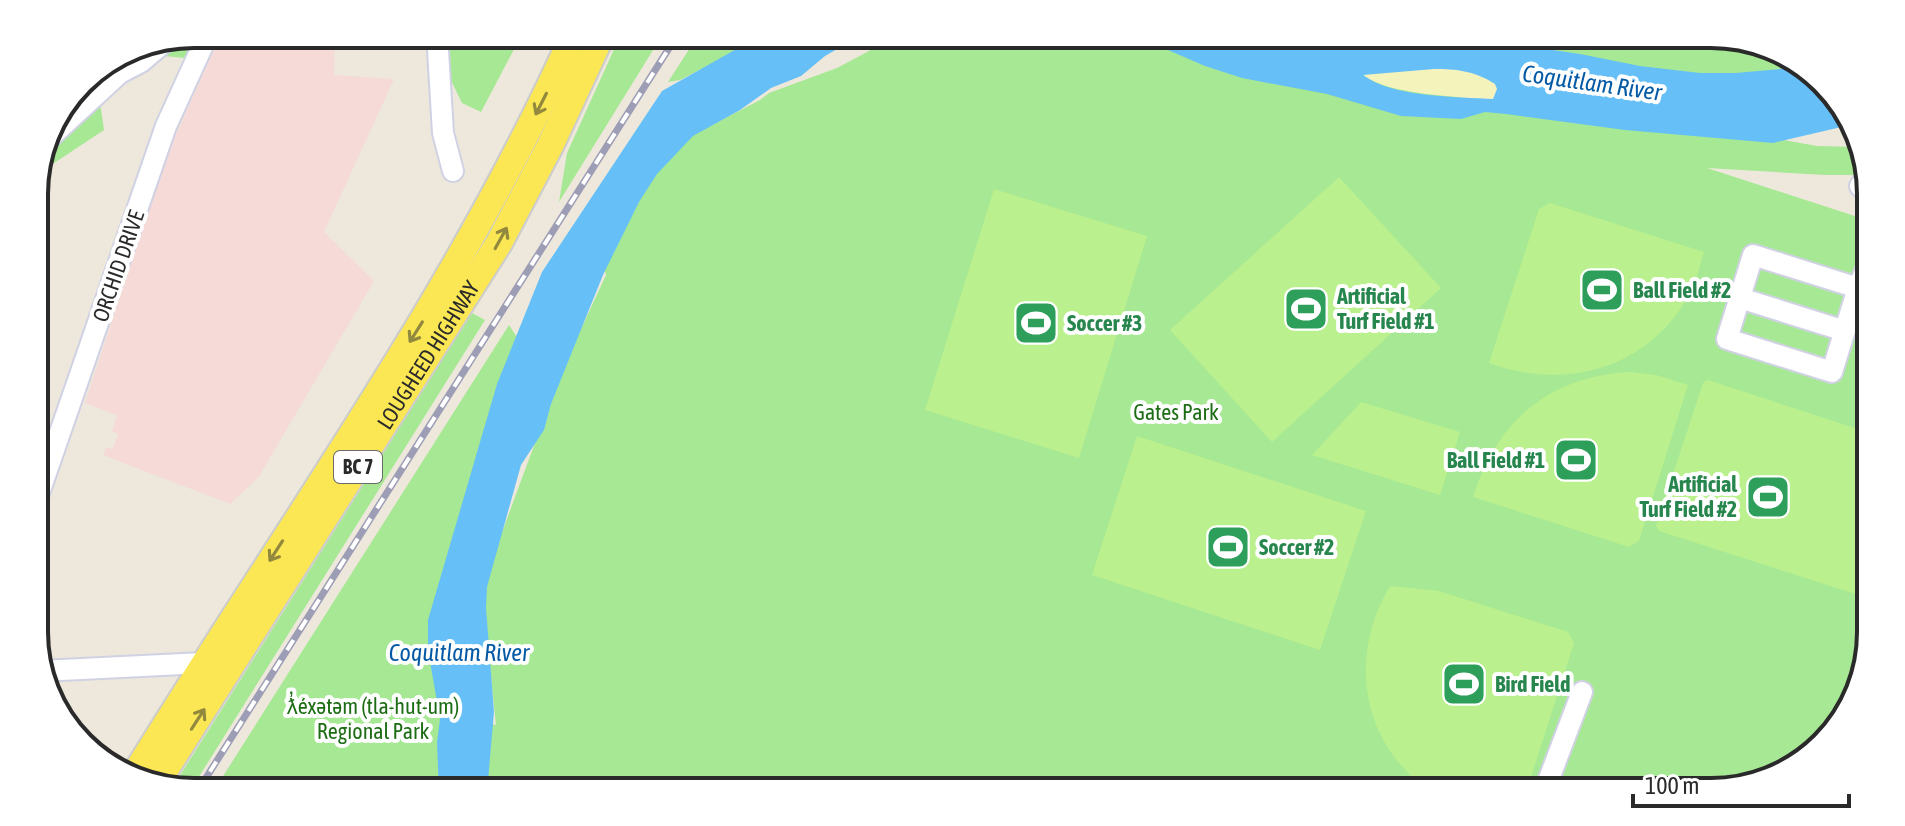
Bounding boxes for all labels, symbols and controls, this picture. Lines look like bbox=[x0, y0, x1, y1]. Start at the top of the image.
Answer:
water label: Coquitlam River bbox=[1521, 59, 1664, 106]
one-way arrow bbox=[533, 92, 548, 116]
street label: ORCHID DRIVE bbox=[87, 206, 149, 325]
one-way arrow bbox=[494, 227, 509, 251]
sports icon: Ball Field #2 bbox=[1578, 266, 1626, 314]
street label: LOUGHEED HIGHWAY bbox=[371, 276, 485, 434]
place label: Ball Field #2 bbox=[1633, 277, 1731, 303]
place label: Artificial Turf Field #1 bbox=[1336, 283, 1435, 334]
sports icon: Artificial Turf Field #1 bbox=[1282, 285, 1330, 333]
sports icon: Soccer #3 bbox=[1012, 299, 1060, 347]
place label: Soccer #3 bbox=[1067, 310, 1142, 336]
one-way arrow bbox=[408, 321, 424, 343]
park label: Gates Park bbox=[1133, 399, 1219, 425]
sports icon: Ball Field #1 bbox=[1552, 436, 1600, 484]
place label: Ball Field #1 bbox=[1447, 447, 1545, 473]
road number: BC 7 bbox=[334, 451, 382, 483]
place label: Artificial Turf Field #2 bbox=[1639, 471, 1738, 522]
sports icon: Artificial Turf Field #2 bbox=[1744, 473, 1792, 521]
sports icon: Soccer #2 bbox=[1204, 523, 1252, 571]
place label: Soccer #2 bbox=[1259, 534, 1334, 560]
one-way arrow bbox=[267, 540, 284, 562]
water label: Coquitlam River bbox=[389, 639, 530, 666]
sports icon: Bird Field bbox=[1440, 660, 1488, 708]
place label: Bird Field bbox=[1495, 671, 1570, 697]
park label: ƛ̓éxətəm (tla-hut-um) Regional Park bbox=[287, 691, 459, 744]
one-way arrow bbox=[189, 708, 206, 730]
scale bar bbox=[1633, 758, 1849, 808]
text: 100 m bbox=[1645, 772, 1699, 799]

